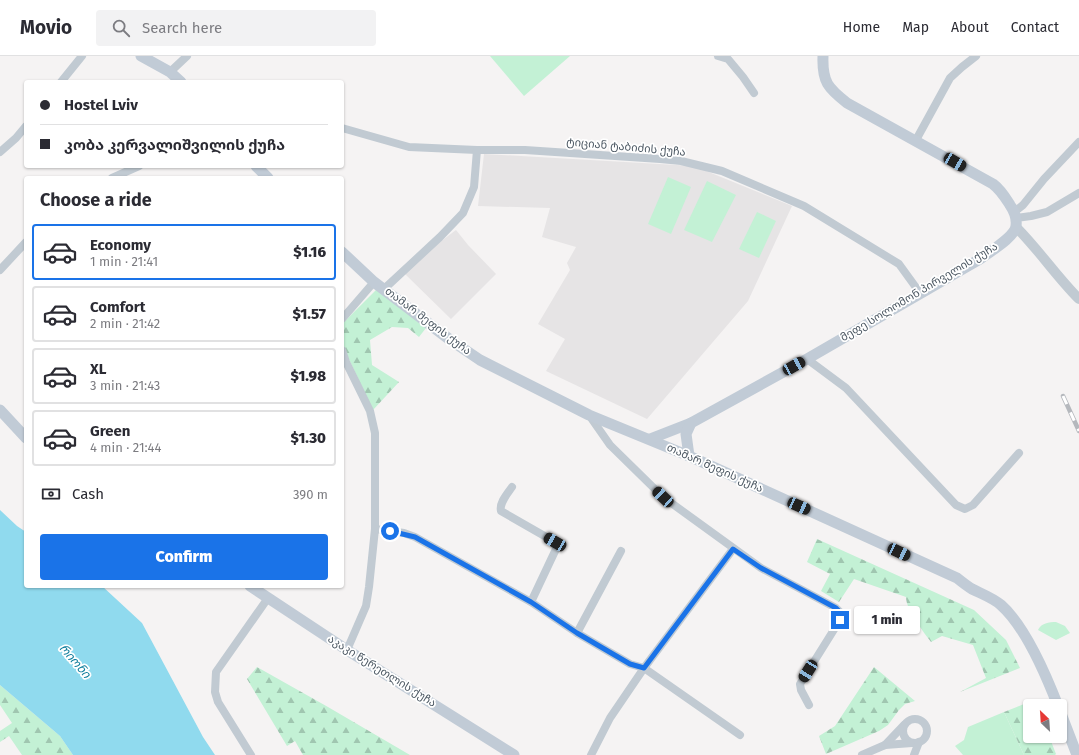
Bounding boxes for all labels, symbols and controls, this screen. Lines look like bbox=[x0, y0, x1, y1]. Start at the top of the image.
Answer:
search box bbox=[96, 10, 376, 46]
text: Movio bbox=[20, 16, 72, 39]
icon: search bbox=[110, 17, 132, 39]
text: Search here bbox=[142, 19, 222, 37]
text: Home bbox=[843, 19, 880, 36]
text: Map bbox=[902, 19, 929, 36]
text: About bbox=[951, 19, 989, 36]
text: Contact bbox=[1011, 19, 1059, 36]
text: Hostel Lviv bbox=[64, 96, 138, 114]
street label: ტიციან ტაბიძის ქუჩა bbox=[566, 135, 686, 159]
text: კობა კერვალიშვილის ქუჩა bbox=[64, 136, 285, 154]
car bbox=[942, 151, 968, 173]
text: Choose a ride bbox=[40, 189, 152, 211]
icon: car bbox=[42, 234, 78, 270]
text: Economy bbox=[90, 236, 151, 254]
street label: მეფე სოლომონ პირველის ქუჩა bbox=[838, 240, 1000, 344]
text: $1.16 bbox=[293, 243, 326, 261]
text: 1 min · 21:41 bbox=[90, 254, 158, 269]
street label: თამარ მეფის ქუჩა bbox=[383, 284, 473, 358]
icon: car bbox=[42, 296, 78, 332]
text: Comfort bbox=[90, 298, 146, 316]
text: $1.57 bbox=[293, 305, 326, 323]
text: 2 min · 21:42 bbox=[90, 316, 160, 331]
car bbox=[781, 355, 807, 377]
icon: car bbox=[42, 358, 78, 394]
text: XL bbox=[90, 360, 106, 378]
text: $1.98 bbox=[290, 367, 326, 385]
text: 3 min · 21:43 bbox=[90, 378, 160, 393]
icon: car bbox=[42, 420, 78, 456]
text: Green bbox=[90, 422, 130, 440]
text: $1.30 bbox=[290, 429, 326, 447]
text: 4 min · 21:44 bbox=[90, 440, 161, 455]
street label: თამარ მეფის ქუჩა bbox=[665, 441, 765, 495]
icon: cash bbox=[40, 483, 62, 505]
car bbox=[650, 484, 676, 510]
text: Cash bbox=[72, 485, 104, 503]
text: 390 m bbox=[293, 487, 328, 502]
car bbox=[786, 496, 812, 516]
route start bbox=[381, 522, 399, 540]
car bbox=[542, 531, 568, 553]
button: Confirm bbox=[40, 534, 328, 580]
car bbox=[886, 541, 912, 563]
callout: 1 min bbox=[854, 606, 920, 634]
route end bbox=[831, 611, 849, 629]
text: 1 min bbox=[871, 612, 903, 627]
street label: აკაკი წერეთლის ქუჩა bbox=[326, 632, 438, 710]
water label: რიონი bbox=[56, 641, 94, 682]
car bbox=[797, 658, 819, 684]
north arrow bbox=[1023, 699, 1067, 743]
map controls bbox=[1023, 699, 1067, 743]

